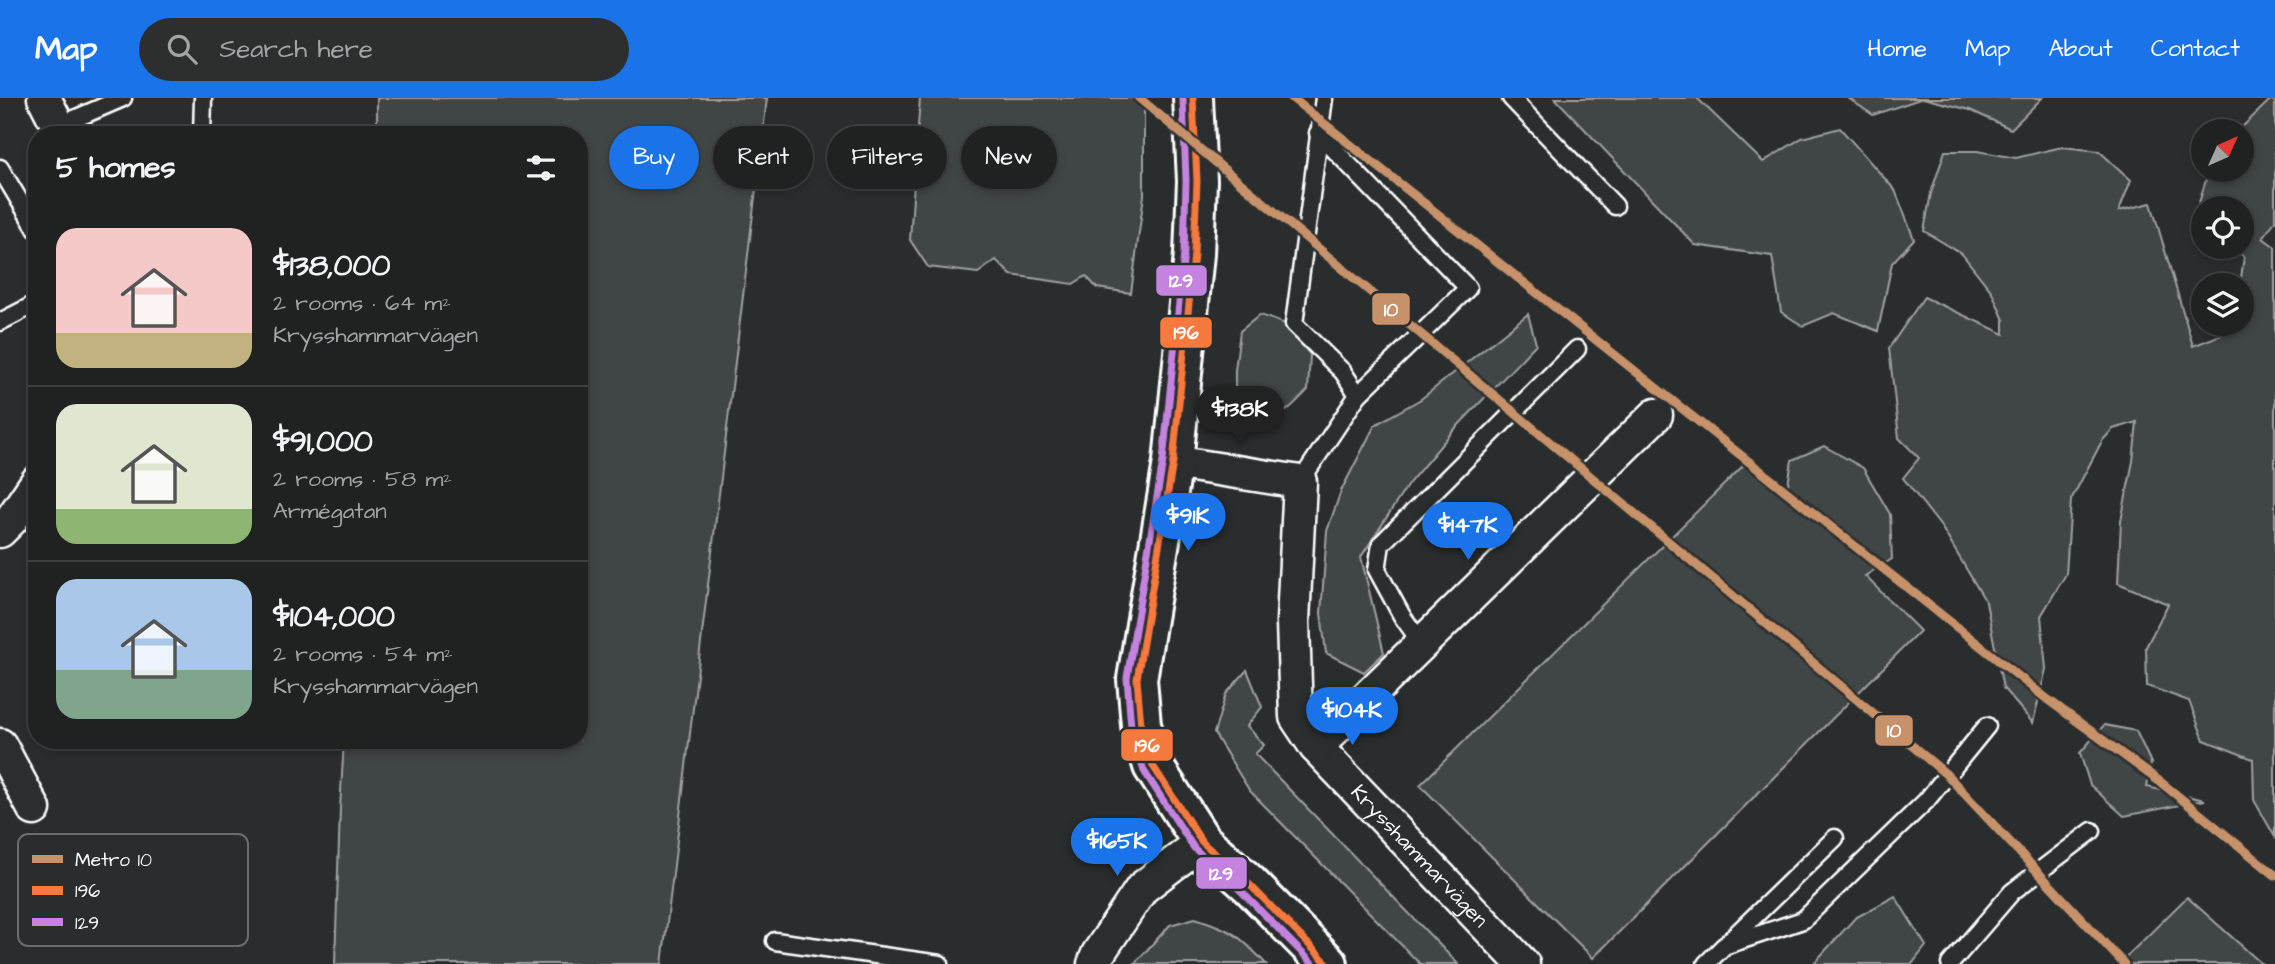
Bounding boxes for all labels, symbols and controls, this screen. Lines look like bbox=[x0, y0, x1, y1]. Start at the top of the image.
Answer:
search box bbox=[139, 18, 629, 81]
text: Map bbox=[35, 26, 97, 72]
icon: search bbox=[163, 30, 201, 68]
text: Search here bbox=[219, 31, 373, 67]
text: Home bbox=[1867, 32, 1927, 66]
text: Map bbox=[1965, 32, 2010, 66]
text: About bbox=[2048, 32, 2113, 66]
text: Contact bbox=[2151, 32, 2240, 66]
north arrow bbox=[2191, 119, 2254, 182]
map controls bbox=[2191, 119, 2254, 336]
chip: Buy bbox=[609, 126, 699, 189]
chip: Rent bbox=[713, 126, 813, 189]
chip: Filters bbox=[827, 126, 947, 189]
chip: New bbox=[961, 126, 1057, 189]
text: 5 homes bbox=[56, 147, 176, 189]
icon: filters bbox=[522, 149, 560, 187]
button: locate bbox=[2191, 196, 2254, 259]
text: $138,000 bbox=[273, 245, 390, 287]
icon: home bbox=[112, 256, 196, 340]
line badge: 129 bbox=[1155, 264, 1208, 297]
text: 129 bbox=[1169, 268, 1193, 295]
button: layers bbox=[2191, 273, 2254, 336]
text: 2 rooms · 64 m² bbox=[273, 287, 451, 319]
line badge: 10 bbox=[1371, 292, 1411, 326]
text: 10 bbox=[1384, 297, 1398, 324]
line badge: 196 bbox=[1159, 316, 1213, 349]
text: Krysshammarvägen bbox=[273, 319, 478, 351]
text: 196 bbox=[1173, 320, 1199, 347]
pin: $138K bbox=[1191, 386, 1289, 446]
text: $138K bbox=[1212, 393, 1268, 425]
text: $91,000 bbox=[273, 421, 373, 463]
icon: home bbox=[112, 432, 196, 516]
text: 2 rooms · 58 m² bbox=[273, 463, 452, 495]
pin: $91K bbox=[1147, 494, 1229, 553]
text: Armégatan bbox=[273, 495, 387, 527]
text: $91K bbox=[1167, 500, 1209, 532]
pin: $147K bbox=[1419, 503, 1517, 562]
text: $147K bbox=[1438, 509, 1498, 541]
text: $104,000 bbox=[273, 596, 395, 638]
icon: home bbox=[112, 607, 196, 691]
text: 2 rooms · 54 m² bbox=[273, 638, 453, 670]
text: Krysshammarvägen bbox=[273, 670, 478, 702]
pin: $104K bbox=[1303, 688, 1401, 747]
text: $104K bbox=[1322, 694, 1382, 726]
line badge: 10 bbox=[1874, 714, 1914, 747]
text: 10 bbox=[1887, 718, 1901, 745]
line badge: 196 bbox=[1120, 728, 1174, 762]
text: 196 bbox=[1134, 733, 1160, 760]
street label: Krysshammarvägen bbox=[1344, 778, 1494, 934]
pin: $165K bbox=[1068, 818, 1166, 878]
text: $165K bbox=[1087, 825, 1147, 857]
legend bbox=[18, 834, 248, 946]
text: Metro 10 bbox=[75, 847, 152, 874]
line badge: 129 bbox=[1195, 856, 1248, 890]
text: 129 bbox=[1209, 861, 1233, 888]
text: 196 bbox=[75, 878, 100, 905]
text: 129 bbox=[75, 910, 99, 937]

